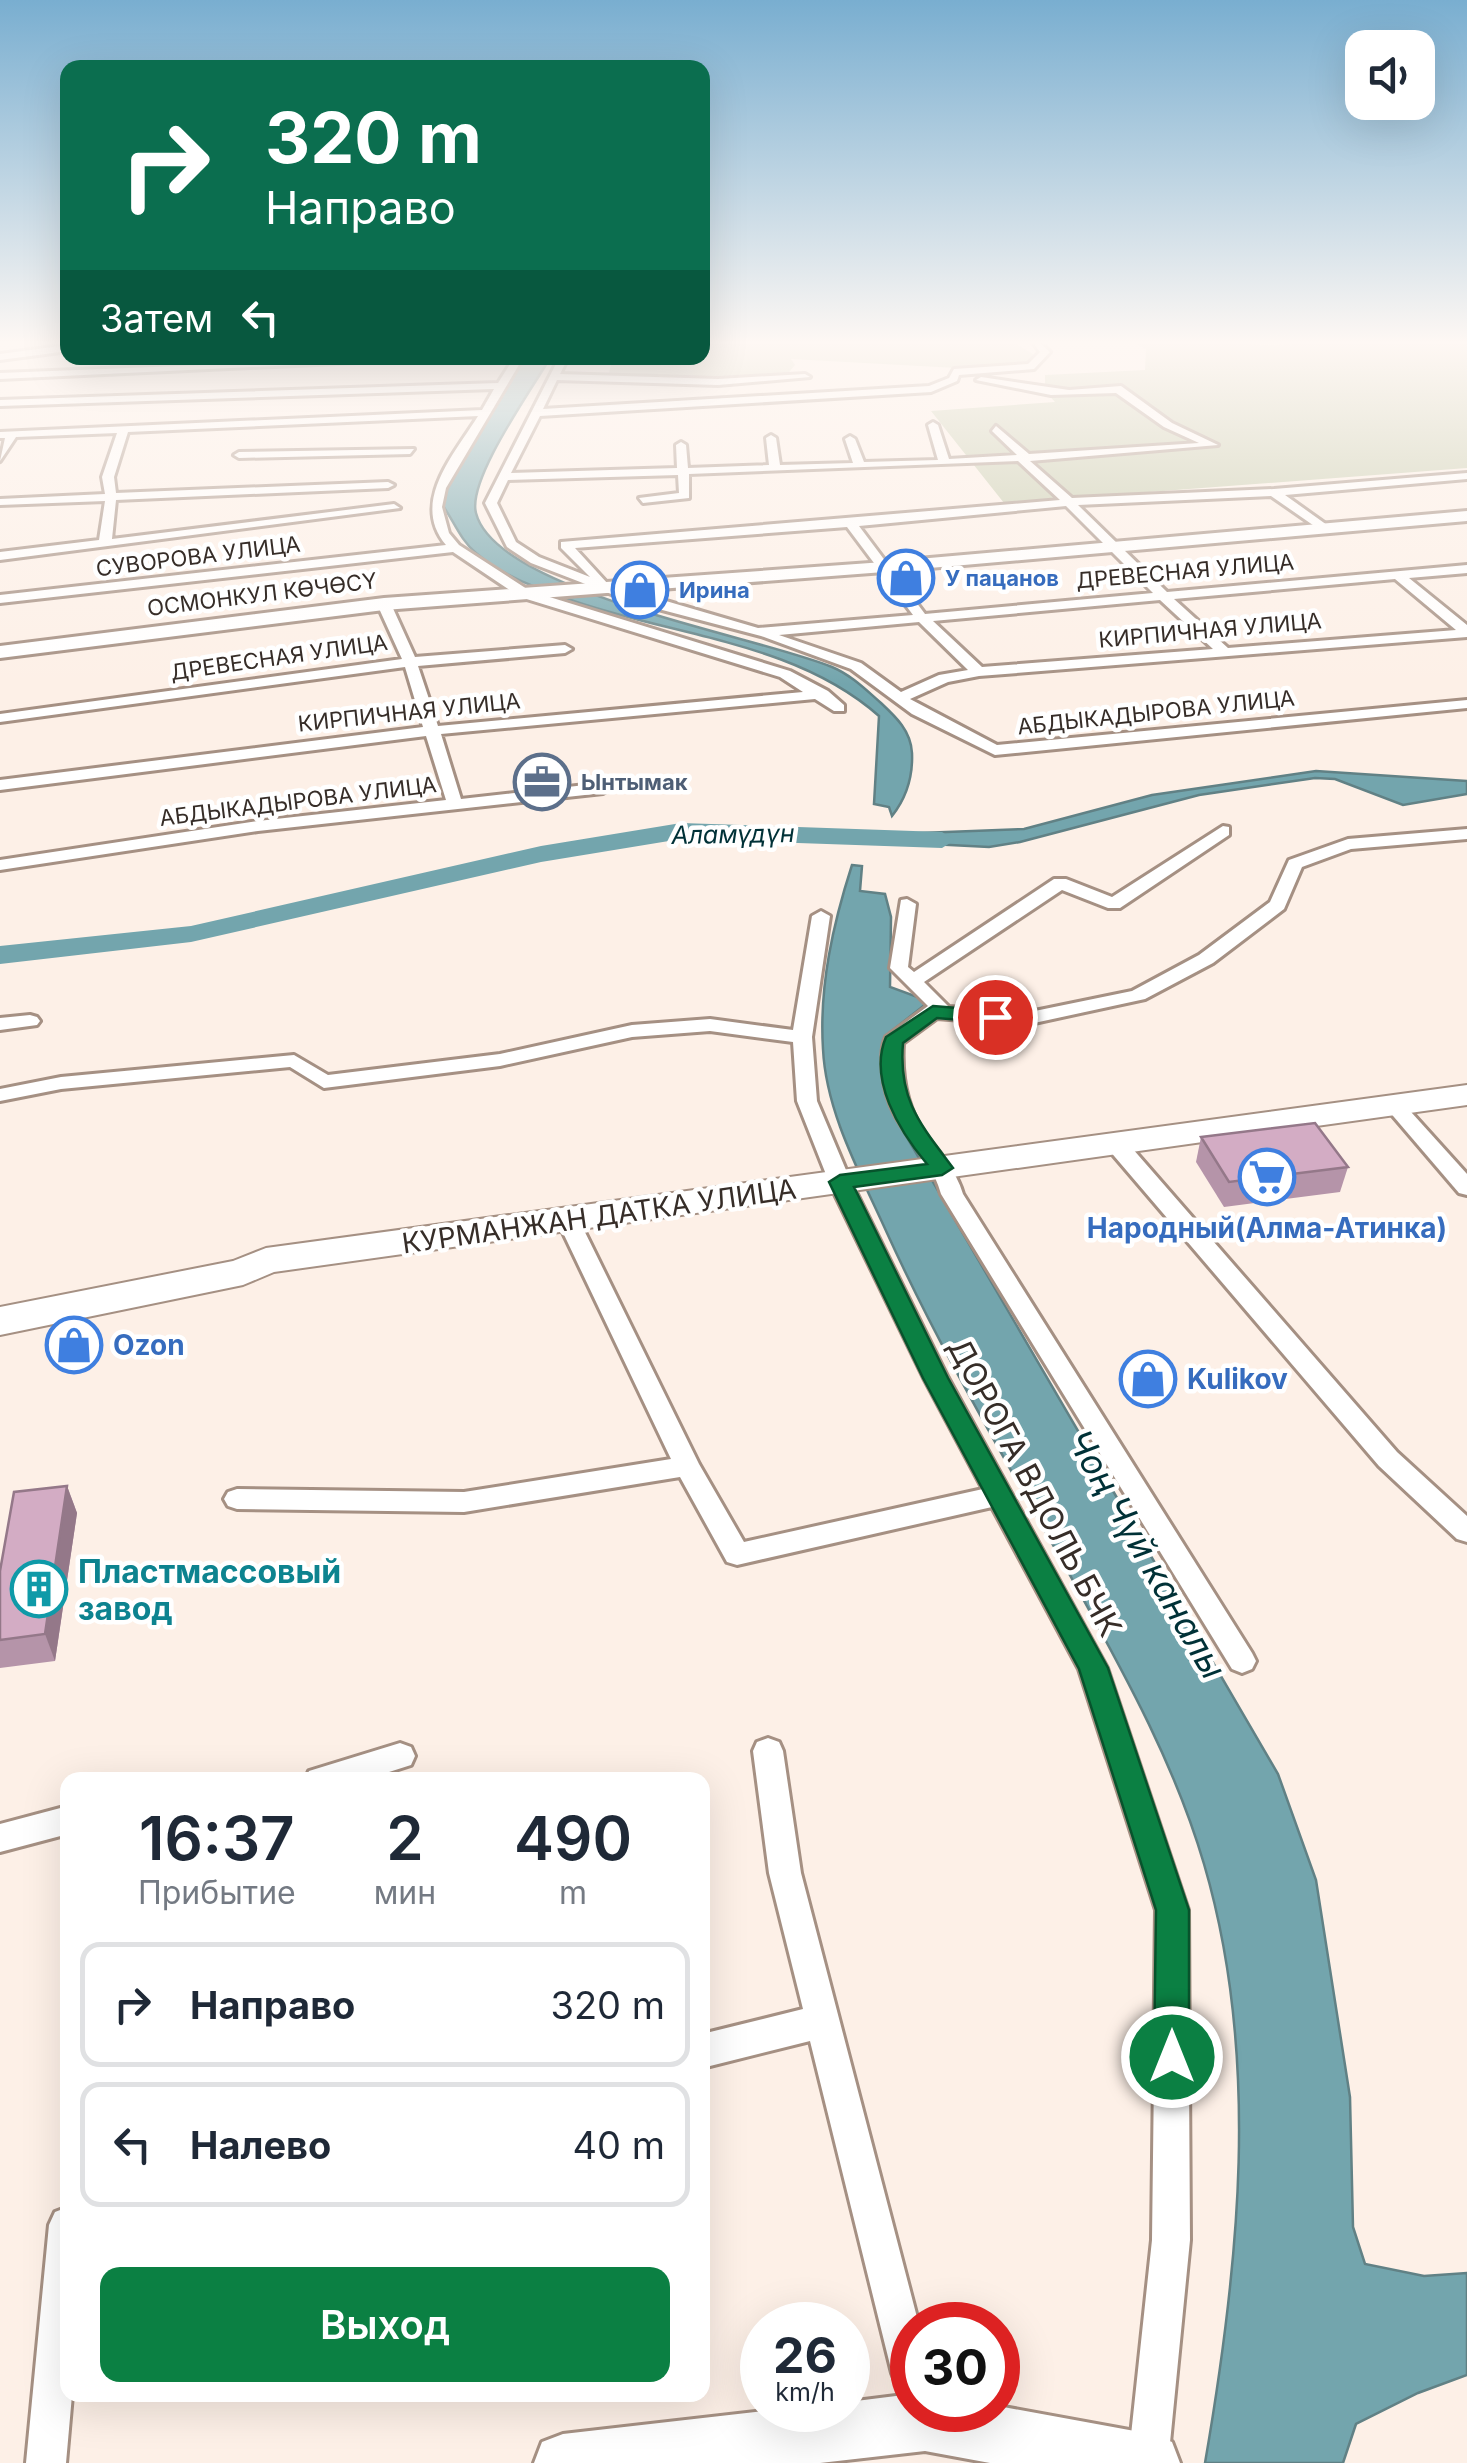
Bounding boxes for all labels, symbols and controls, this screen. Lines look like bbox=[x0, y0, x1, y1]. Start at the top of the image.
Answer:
map controls bbox=[1345, 30, 1435, 120]
button: sound bbox=[1345, 30, 1435, 120]
text: 320 m bbox=[265, 95, 482, 180]
icon: right bbox=[100, 100, 230, 230]
text: Направо bbox=[265, 180, 456, 235]
icon: left bbox=[233, 290, 288, 345]
text: Затем bbox=[100, 295, 213, 341]
street label: СУВОРОВА УЛИЦА bbox=[94, 531, 302, 581]
shop icon: У пацанов bbox=[876, 548, 936, 608]
street label: ДРЕВЕСНАЯ УЛИЦА bbox=[1075, 549, 1295, 593]
shop icon: Ирина bbox=[610, 560, 670, 620]
place label: У пацанов bbox=[945, 565, 1059, 591]
street label: ОСМОНКУЛ КӨЧӨСҮ bbox=[146, 567, 378, 621]
place label: Ирина bbox=[679, 577, 750, 603]
street label: КИРПИЧНАЯ УЛИЦА bbox=[1098, 607, 1322, 653]
street label: ДРЕВЕСНАЯ УЛИЦА bbox=[169, 629, 389, 685]
street label: АБДЫКАДЫРОВА УЛИЦА bbox=[1016, 685, 1296, 739]
street label: КИРПИЧНАЯ УЛИЦА bbox=[296, 687, 522, 737]
office icon: Ынтымак bbox=[512, 752, 572, 812]
place label: Ынтымак bbox=[581, 769, 688, 795]
street label: АБДЫКАДЫРОВА УЛИЦА bbox=[158, 771, 438, 831]
water label: Аламүдүн bbox=[670, 818, 795, 850]
pin bbox=[953, 975, 1038, 1060]
icon: arrive bbox=[968, 990, 1023, 1045]
supermarket icon: Народный(Алма-Атинка) bbox=[1237, 1147, 1297, 1207]
street label: КУРМАНЖАН ДАТКА УЛИЦА bbox=[400, 1171, 798, 1261]
place label: Народный(Алма-Атинка) bbox=[1087, 1211, 1447, 1245]
shop icon: Ozon bbox=[44, 1315, 104, 1375]
place label: Ozon bbox=[113, 1328, 185, 1362]
street label: ДОРОГА ВДОЛЬ БЧК bbox=[940, 1331, 1130, 1643]
shop icon: Kulikov bbox=[1118, 1349, 1178, 1409]
place label: Kulikov bbox=[1187, 1362, 1288, 1396]
water label: Чоң Чүй каналы bbox=[1059, 1422, 1235, 1686]
place label: Пластмассовый завод bbox=[78, 1552, 341, 1628]
building icon: Пластмассовый завод bbox=[9, 1559, 69, 1619]
text: 16:37 bbox=[139, 1802, 295, 1874]
text: 2 bbox=[386, 1802, 424, 1874]
text: 490 bbox=[514, 1802, 632, 1874]
text: Прибытие bbox=[138, 1873, 296, 1912]
text: мин bbox=[374, 1873, 436, 1912]
text: m bbox=[559, 1873, 587, 1912]
icon: right bbox=[105, 1977, 160, 2032]
text: Направо bbox=[190, 1982, 355, 2028]
text: 320 m bbox=[550, 1982, 665, 2028]
position arrow bbox=[1120, 2005, 1224, 2109]
icon: left bbox=[105, 2117, 160, 2172]
text: Налево bbox=[190, 2122, 331, 2168]
text: 40 m bbox=[573, 2122, 665, 2168]
button: Выход bbox=[100, 2267, 670, 2382]
speed limit sign: 30 bbox=[890, 2302, 1020, 2432]
text: 26 bbox=[773, 2325, 837, 2385]
text: km/h bbox=[775, 2377, 835, 2407]

